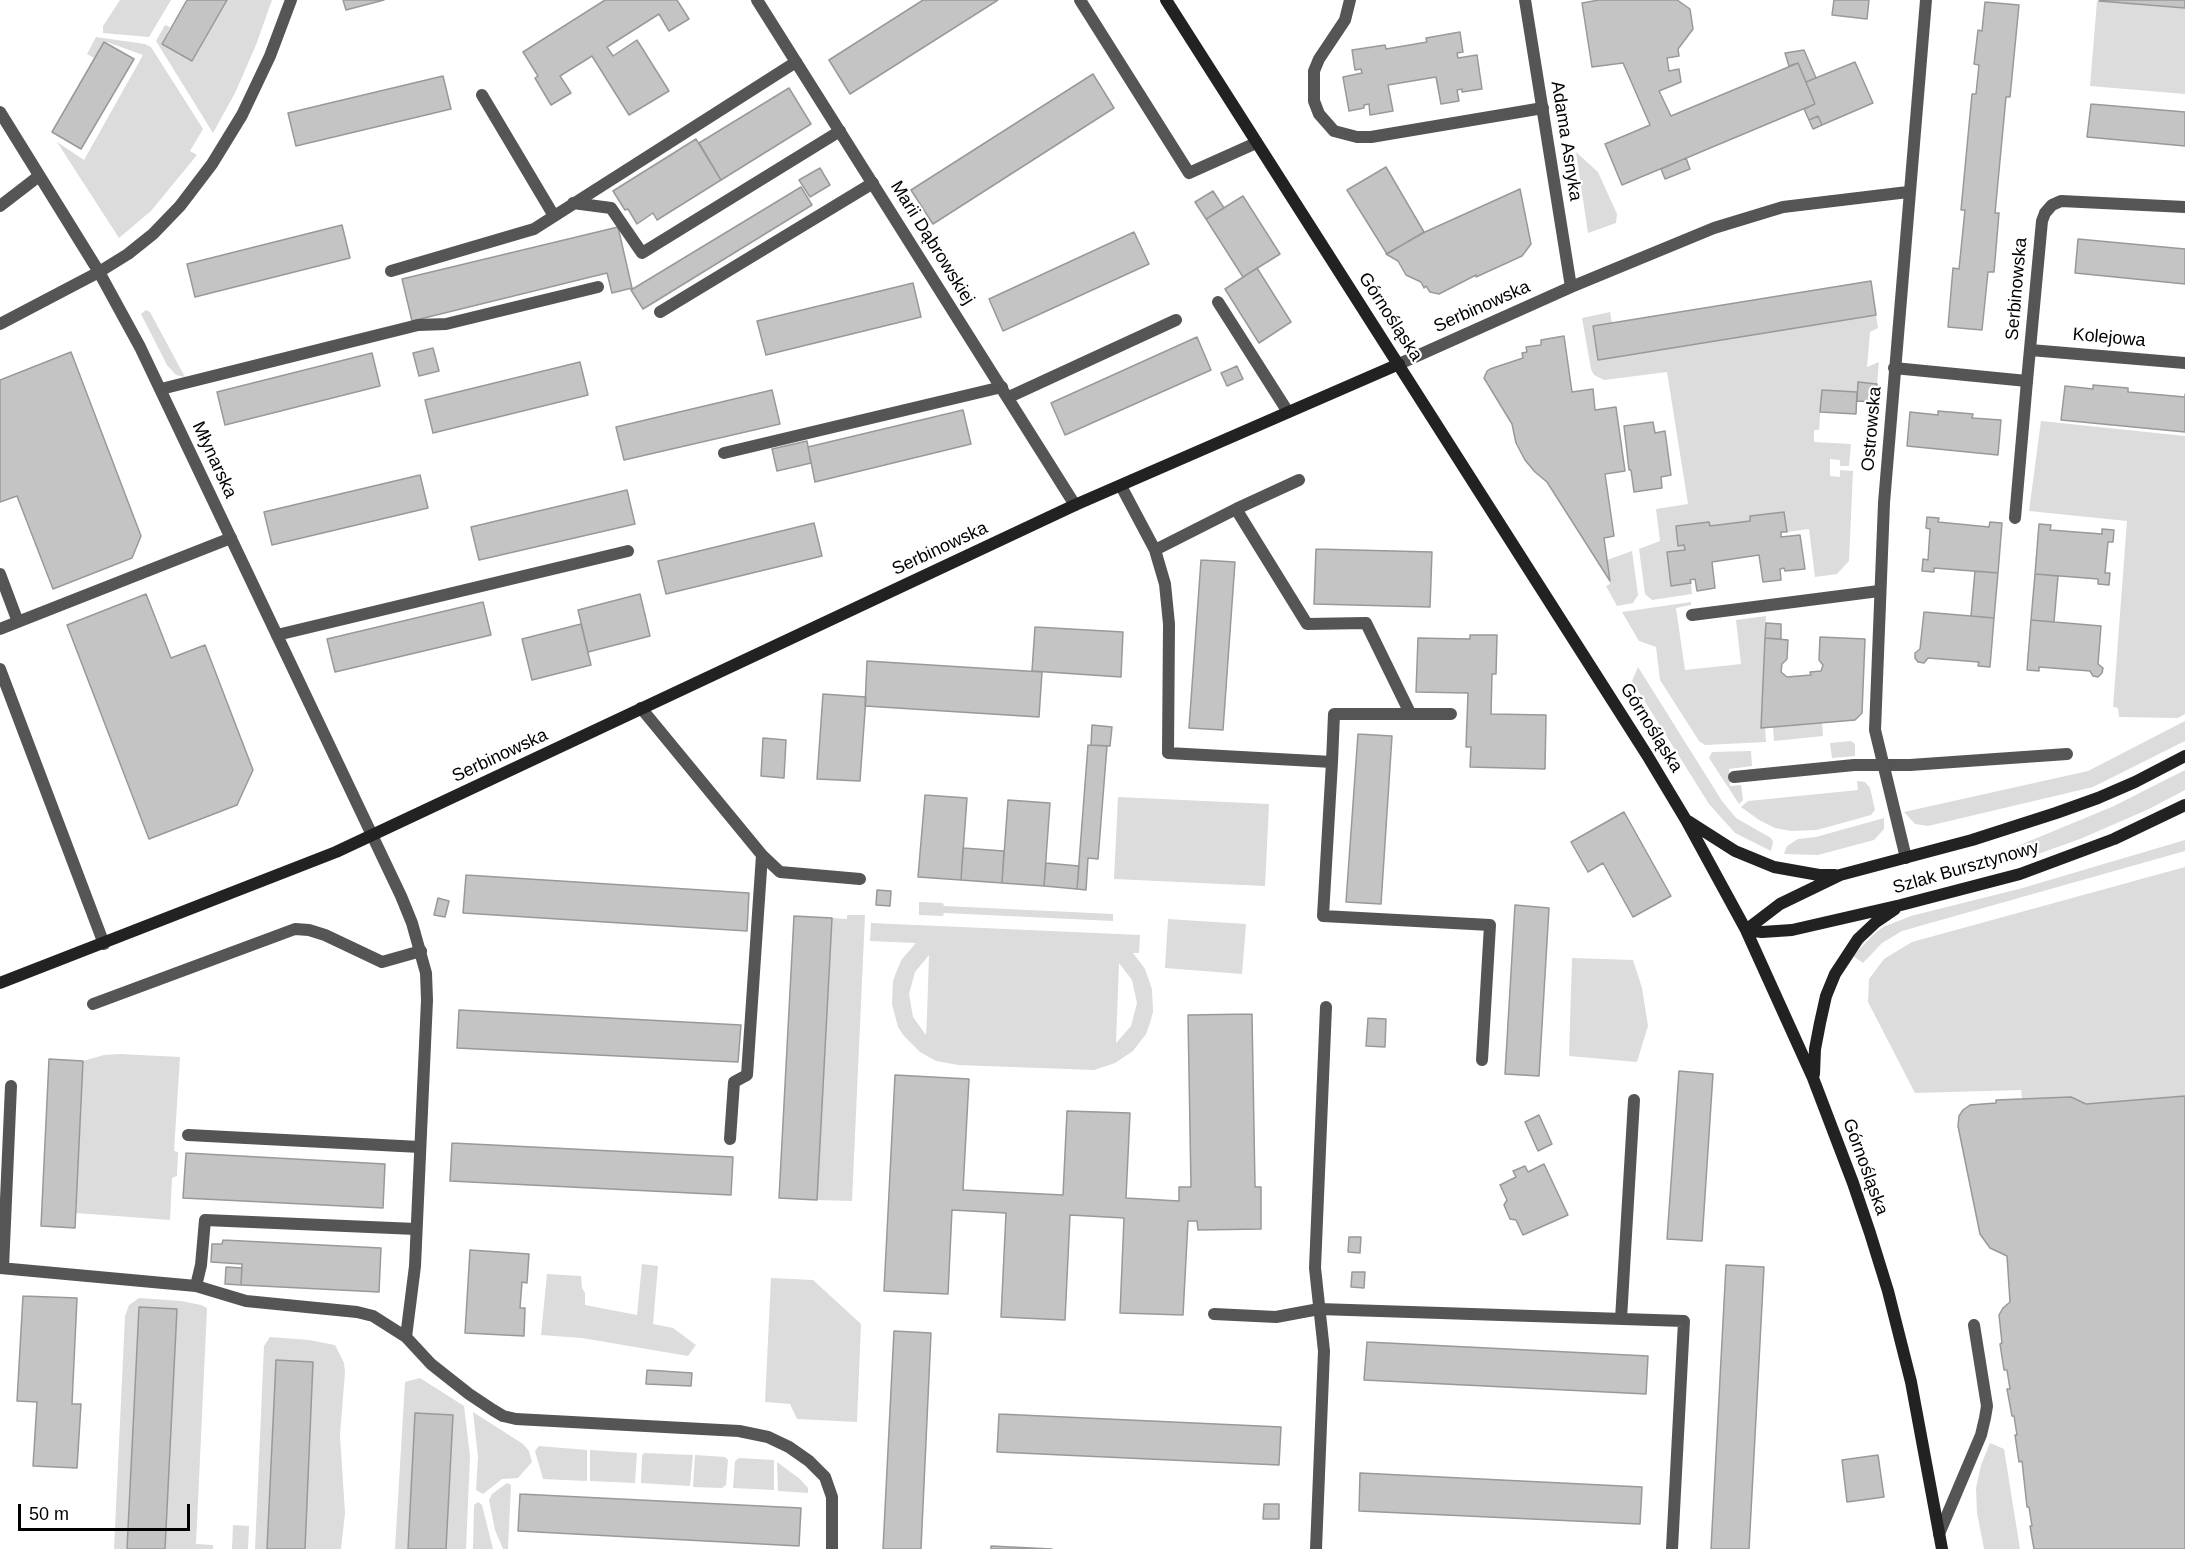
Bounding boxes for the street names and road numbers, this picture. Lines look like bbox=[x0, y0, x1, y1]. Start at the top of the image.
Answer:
street label: Adama Asnyka bbox=[1546, 80, 1586, 202]
street label: Marii Dąbrowskiej bbox=[885, 177, 979, 309]
street label: Serbinowska bbox=[2002, 237, 2032, 341]
street label: Górnośląska bbox=[1353, 269, 1427, 365]
street label: Serbinowska bbox=[1431, 276, 1533, 338]
street label: Kolejowa bbox=[2072, 324, 2146, 352]
street label: Ostrowska bbox=[1858, 386, 1886, 472]
street label: Młynarska bbox=[187, 418, 241, 502]
street label: Serbinowska bbox=[889, 517, 991, 581]
street label: Górnośląska bbox=[1615, 679, 1687, 777]
street label: Serbinowska bbox=[449, 724, 551, 788]
street label: Szlak Bursztynowy bbox=[1890, 837, 2042, 899]
street label: Górnośląska bbox=[1838, 1116, 1892, 1218]

